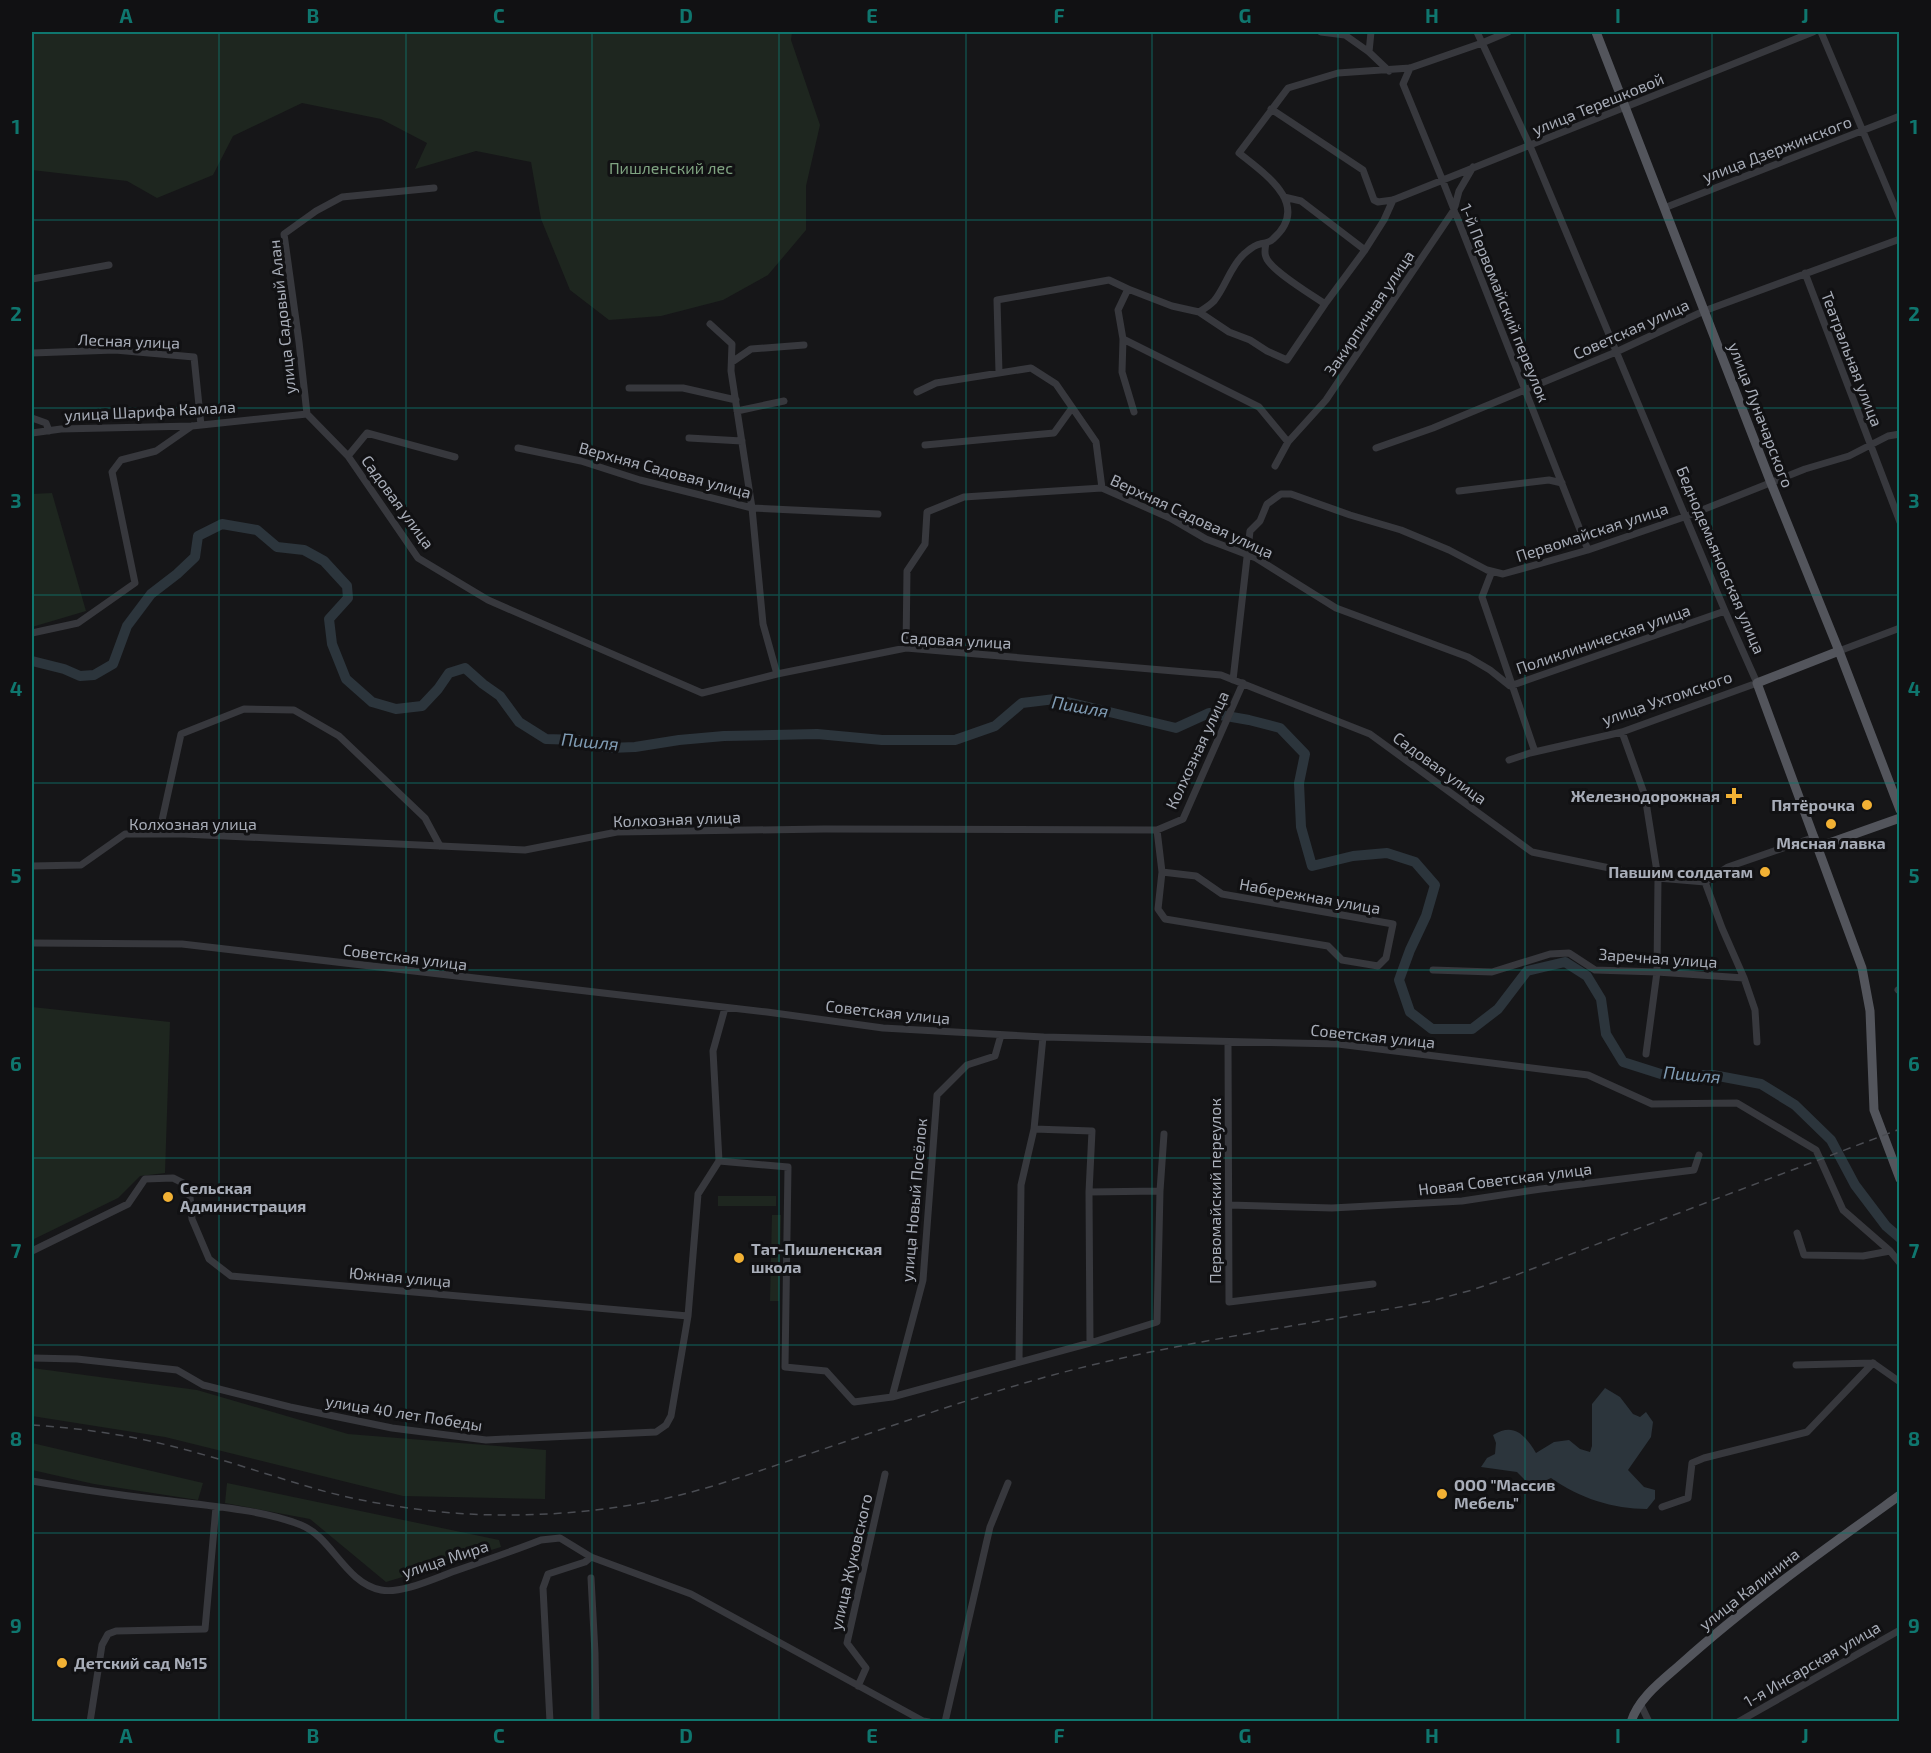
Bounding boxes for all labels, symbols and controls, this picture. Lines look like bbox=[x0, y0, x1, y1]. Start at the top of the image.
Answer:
text: A bbox=[119, 3, 133, 27]
text: B bbox=[307, 3, 319, 27]
text: C bbox=[493, 3, 505, 27]
text: D bbox=[679, 3, 693, 27]
text: E bbox=[866, 3, 878, 27]
text: F bbox=[1053, 3, 1065, 27]
text: G bbox=[1239, 3, 1251, 27]
text: H bbox=[1425, 3, 1439, 27]
text: I bbox=[1615, 3, 1621, 27]
text: J bbox=[1801, 3, 1809, 27]
street label: улица Терешковой bbox=[1529, 68, 1667, 140]
street label: улица Дзержинского bbox=[1699, 111, 1855, 187]
text: 1 bbox=[12, 114, 20, 138]
text: 1 bbox=[1910, 114, 1918, 138]
park label: Пишленский лес bbox=[609, 158, 733, 177]
street label: 1-й Первомайский переулок bbox=[1456, 201, 1554, 406]
street label: улица Садовый Алан bbox=[264, 239, 300, 395]
street label: Закирпичная улица bbox=[1320, 246, 1418, 380]
street label: Театральная улица bbox=[1817, 289, 1887, 429]
street label: Советская улица bbox=[1570, 294, 1692, 364]
text: 2 bbox=[10, 301, 22, 325]
text: 2 bbox=[1908, 301, 1920, 325]
street label: Лесная улица bbox=[78, 329, 180, 353]
street label: улица Луначарского bbox=[1724, 340, 1798, 490]
street label: улица Шарифа Камала bbox=[64, 397, 236, 425]
street label: Верхняя Садовая улица bbox=[577, 437, 753, 503]
street label: Садовая улица bbox=[357, 451, 439, 553]
street label: Беднодемьяновская улица bbox=[1672, 463, 1770, 657]
street label: Верхняя Садовая улица bbox=[1107, 469, 1277, 563]
text: 3 bbox=[10, 488, 22, 512]
text: 3 bbox=[1908, 488, 1920, 512]
street label: Первомайская улица bbox=[1513, 498, 1671, 566]
street label: Поликлиническая улица bbox=[1513, 600, 1693, 678]
street label: Садовая улица bbox=[900, 627, 1012, 653]
street label: улица Ухтомского bbox=[1599, 666, 1735, 730]
text: 4 bbox=[10, 676, 23, 700]
text: 4 bbox=[1908, 676, 1921, 700]
street label: Колхозная улица bbox=[1161, 688, 1233, 812]
water label: Пишля bbox=[1050, 690, 1110, 722]
street label: Садовая улица bbox=[1389, 727, 1491, 809]
water label: Пишля bbox=[560, 728, 620, 754]
place label: Железнодорожная bbox=[1571, 786, 1720, 805]
marker: Железнодорожная bbox=[1725, 787, 1743, 805]
place label: Пятёрочка bbox=[1771, 795, 1855, 814]
marker: Пятёрочка bbox=[1860, 798, 1874, 812]
street label: Колхозная улица bbox=[613, 807, 741, 831]
street label: Колхозная улица bbox=[129, 814, 257, 834]
marker: Мясная лавка bbox=[1824, 817, 1838, 831]
place label: Мясная лавка bbox=[1776, 833, 1886, 852]
place label: Павшим солдатам bbox=[1608, 862, 1753, 881]
text: 5 bbox=[10, 863, 22, 887]
text: 5 bbox=[1908, 863, 1920, 887]
marker: Павшим солдатам bbox=[1758, 865, 1772, 879]
street label: Набережная улица bbox=[1238, 874, 1382, 918]
street label: Советская улица bbox=[342, 939, 468, 975]
street label: Заречная улица bbox=[1598, 944, 1718, 972]
street label: Советская улица bbox=[825, 996, 951, 1028]
street label: Советская улица bbox=[1310, 1020, 1436, 1052]
text: 6 bbox=[10, 1051, 22, 1075]
text: 6 bbox=[1908, 1051, 1920, 1075]
water label: Пишля bbox=[1662, 1061, 1722, 1087]
street label: Первомайский переулок bbox=[1205, 1098, 1225, 1284]
street label: улица Новый Посёлок bbox=[897, 1117, 931, 1283]
street label: Новая Советская улица bbox=[1417, 1158, 1593, 1200]
place label: Сельская Администрация bbox=[180, 1178, 306, 1215]
marker: Сельская Администрация bbox=[161, 1190, 175, 1204]
text: 7 bbox=[11, 1238, 22, 1262]
text: 7 bbox=[1909, 1238, 1920, 1262]
place label: Тат-Пишленская школа bbox=[751, 1239, 882, 1276]
marker: Тат-Пишленская школа bbox=[732, 1251, 746, 1265]
street label: Южная улица bbox=[348, 1263, 452, 1291]
street label: улица 40 лет Победы bbox=[324, 1391, 484, 1435]
text: 8 bbox=[10, 1426, 22, 1450]
text: 8 bbox=[1908, 1426, 1920, 1450]
place label: ООО "Массив Мебель" bbox=[1454, 1475, 1555, 1512]
marker: ООО "Массив Мебель" bbox=[1435, 1487, 1449, 1501]
street label: улица Жуковского bbox=[826, 1492, 876, 1632]
street label: улица Мира bbox=[399, 1536, 491, 1582]
street label: улица Калинина bbox=[1695, 1544, 1803, 1634]
text: 9 bbox=[10, 1613, 22, 1637]
text: 9 bbox=[1908, 1613, 1920, 1637]
street label: 1-я Инсарская улица bbox=[1740, 1617, 1884, 1711]
place label: Детский сад №15 bbox=[74, 1653, 208, 1672]
marker: Детский сад №15 bbox=[55, 1656, 69, 1670]
text: A bbox=[119, 1723, 133, 1747]
text: B bbox=[307, 1723, 319, 1747]
text: C bbox=[493, 1723, 505, 1747]
text: D bbox=[679, 1723, 693, 1747]
text: E bbox=[866, 1723, 878, 1747]
text: F bbox=[1053, 1723, 1065, 1747]
text: G bbox=[1239, 1723, 1251, 1747]
text: H bbox=[1425, 1723, 1439, 1747]
text: I bbox=[1615, 1723, 1621, 1747]
text: J bbox=[1801, 1723, 1809, 1747]

